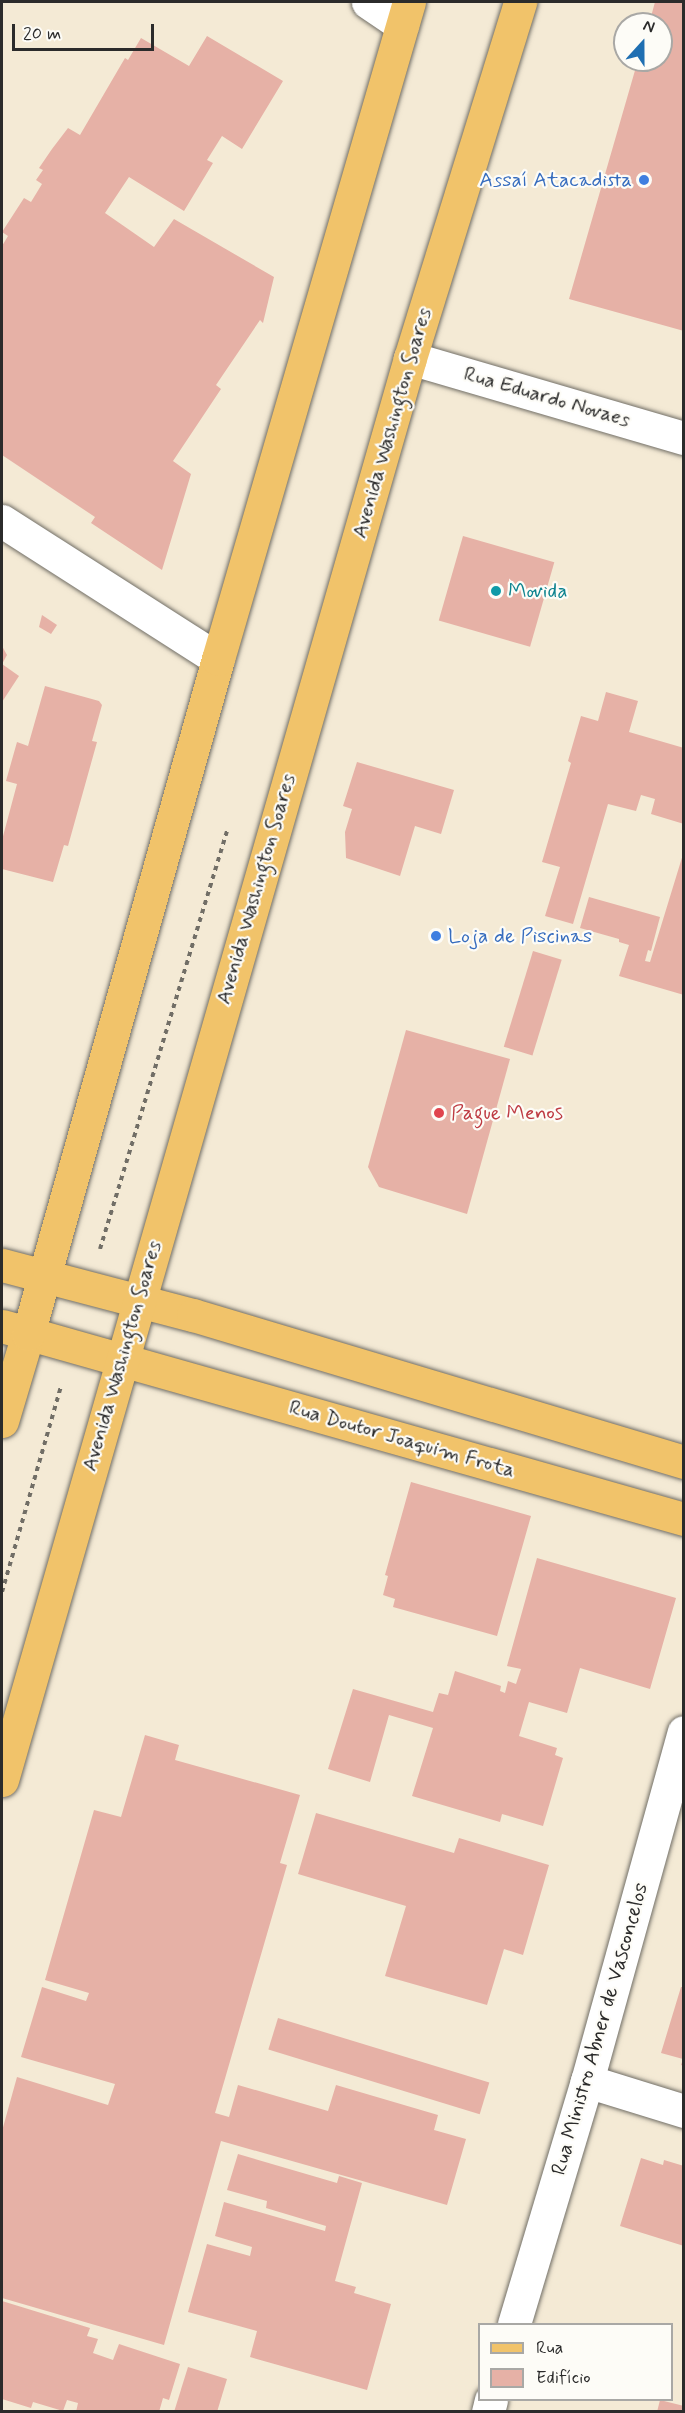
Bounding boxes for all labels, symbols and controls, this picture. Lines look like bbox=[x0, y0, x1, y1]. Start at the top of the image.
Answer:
scale bar bbox=[15, 12, 158, 50]
north arrow bbox=[613, 12, 673, 72]
text: N bbox=[640, 15, 658, 38]
text: 20 m bbox=[23, 22, 61, 46]
place label: Assaí Atacadista bbox=[479, 167, 632, 193]
marker: Assaí Atacadista bbox=[637, 173, 651, 187]
street label: Avenida Washington Soares bbox=[347, 305, 437, 541]
street label: Rua Eduardo Novaes bbox=[460, 361, 634, 433]
place label: Movida bbox=[508, 578, 567, 604]
marker: Movida bbox=[489, 584, 503, 598]
street label: Avenida Washington Soares bbox=[211, 771, 301, 1007]
place label: Loja de Piscinas bbox=[448, 923, 591, 949]
marker: Loja de Piscinas bbox=[429, 929, 443, 943]
place label: Pague Menos bbox=[451, 1100, 563, 1126]
marker: Pague Menos bbox=[432, 1106, 446, 1120]
street label: Avenida Washington Soares bbox=[77, 1238, 167, 1474]
street label: Rua Doutor Joaquim Frota bbox=[285, 1394, 519, 1484]
street label: Rua Ministro Abner de Vasconcelos bbox=[546, 1880, 654, 2178]
legend bbox=[478, 2323, 673, 2401]
text: Rua bbox=[536, 2336, 563, 2360]
text: Edifício bbox=[536, 2366, 591, 2390]

